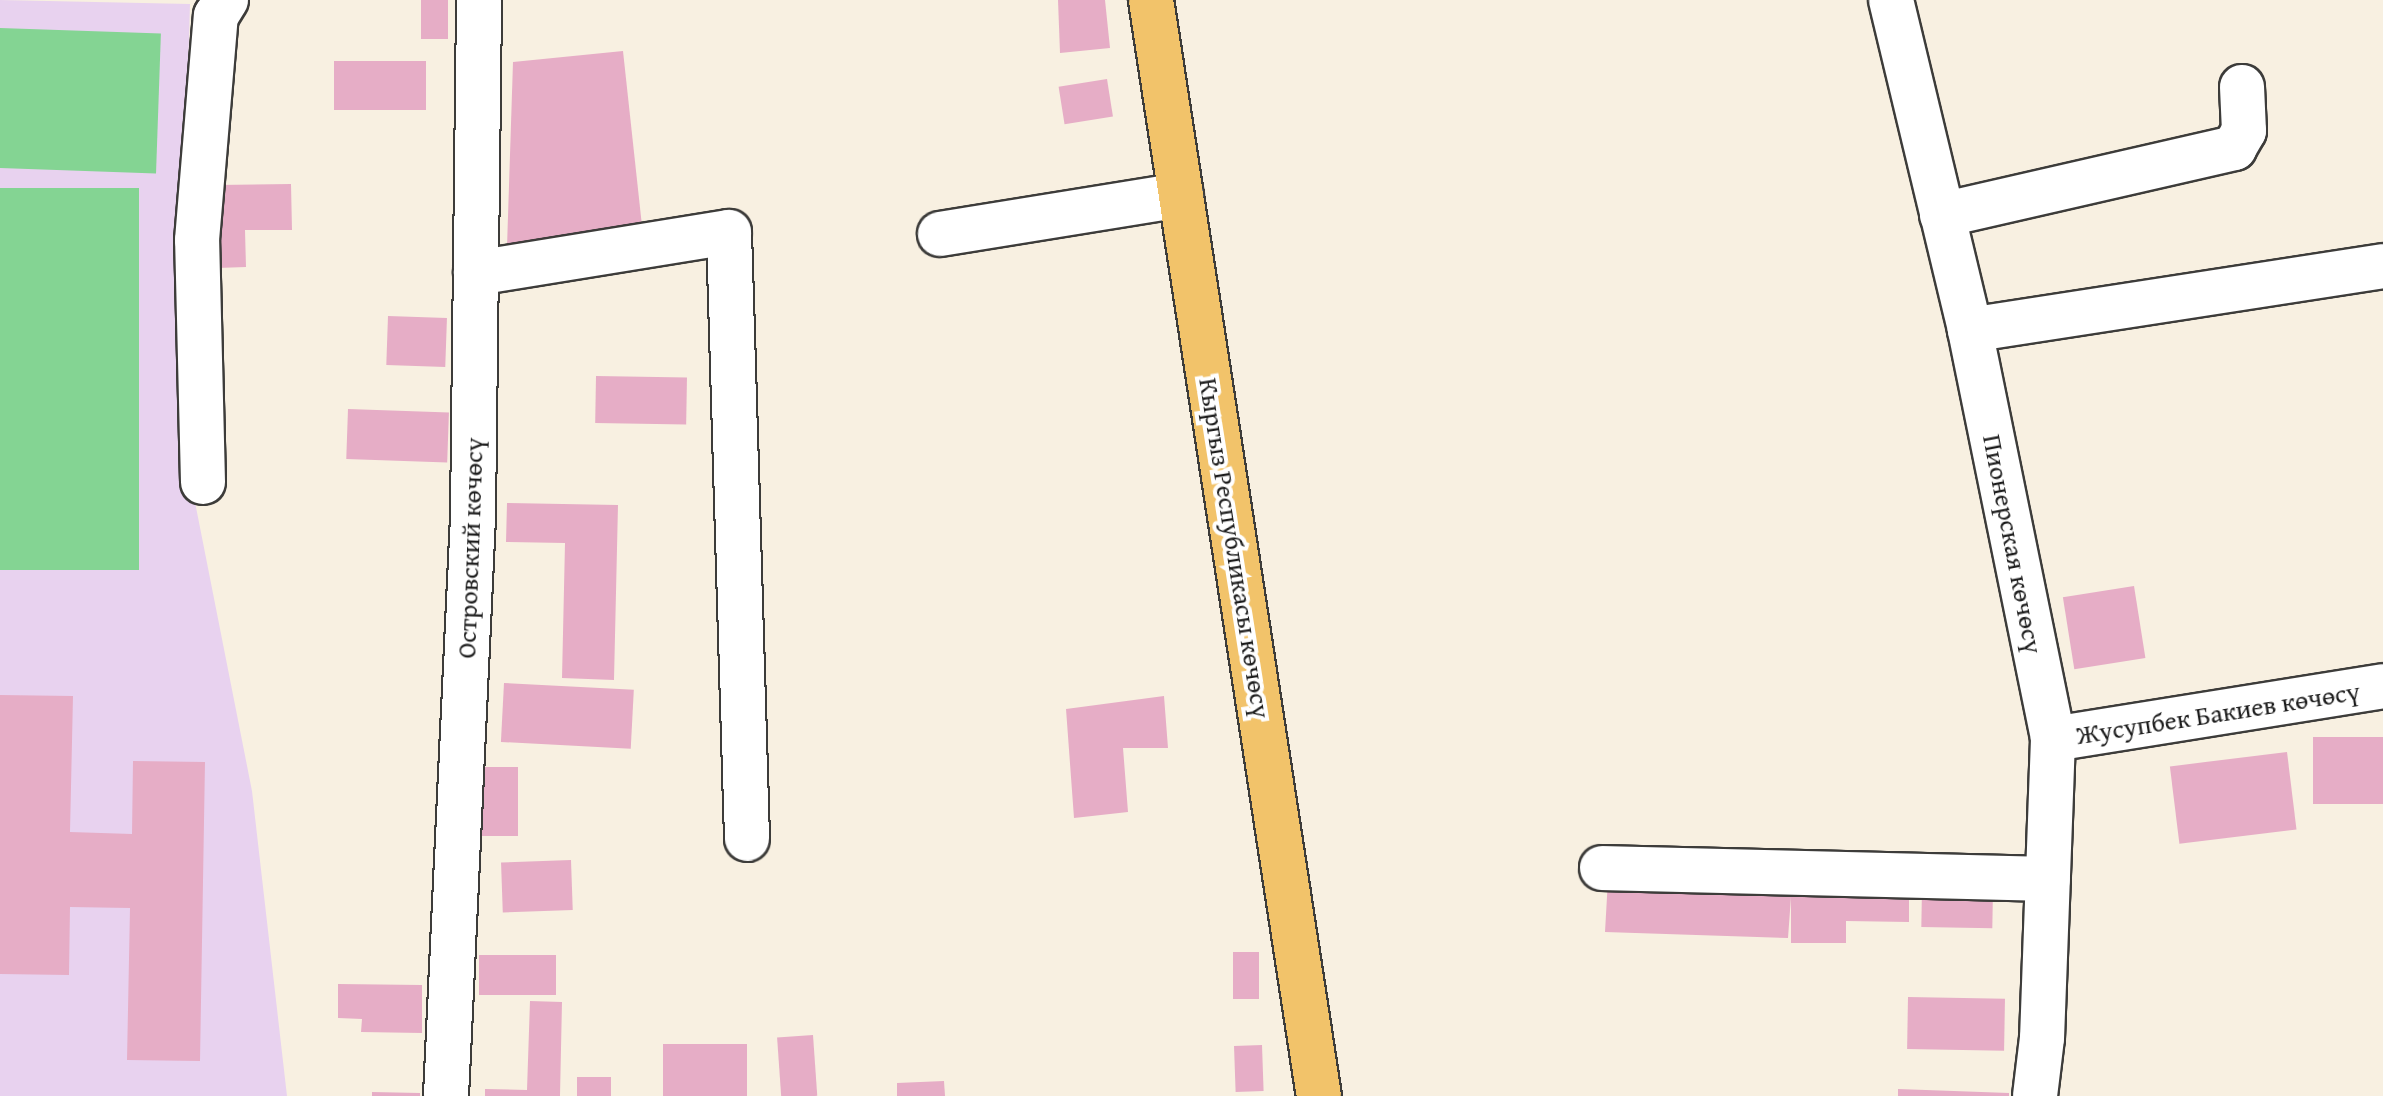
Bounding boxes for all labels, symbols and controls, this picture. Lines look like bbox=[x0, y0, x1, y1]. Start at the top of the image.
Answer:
street label: Кыргыз Республикасы көчөсү bbox=[1193, 376, 1277, 720]
street label: Пионерская көчөсү bbox=[1976, 432, 2050, 656]
street label: Островский көчөсү bbox=[451, 437, 489, 659]
street label: Жусупбек Бакиев көчөсү bbox=[2074, 675, 2362, 751]

